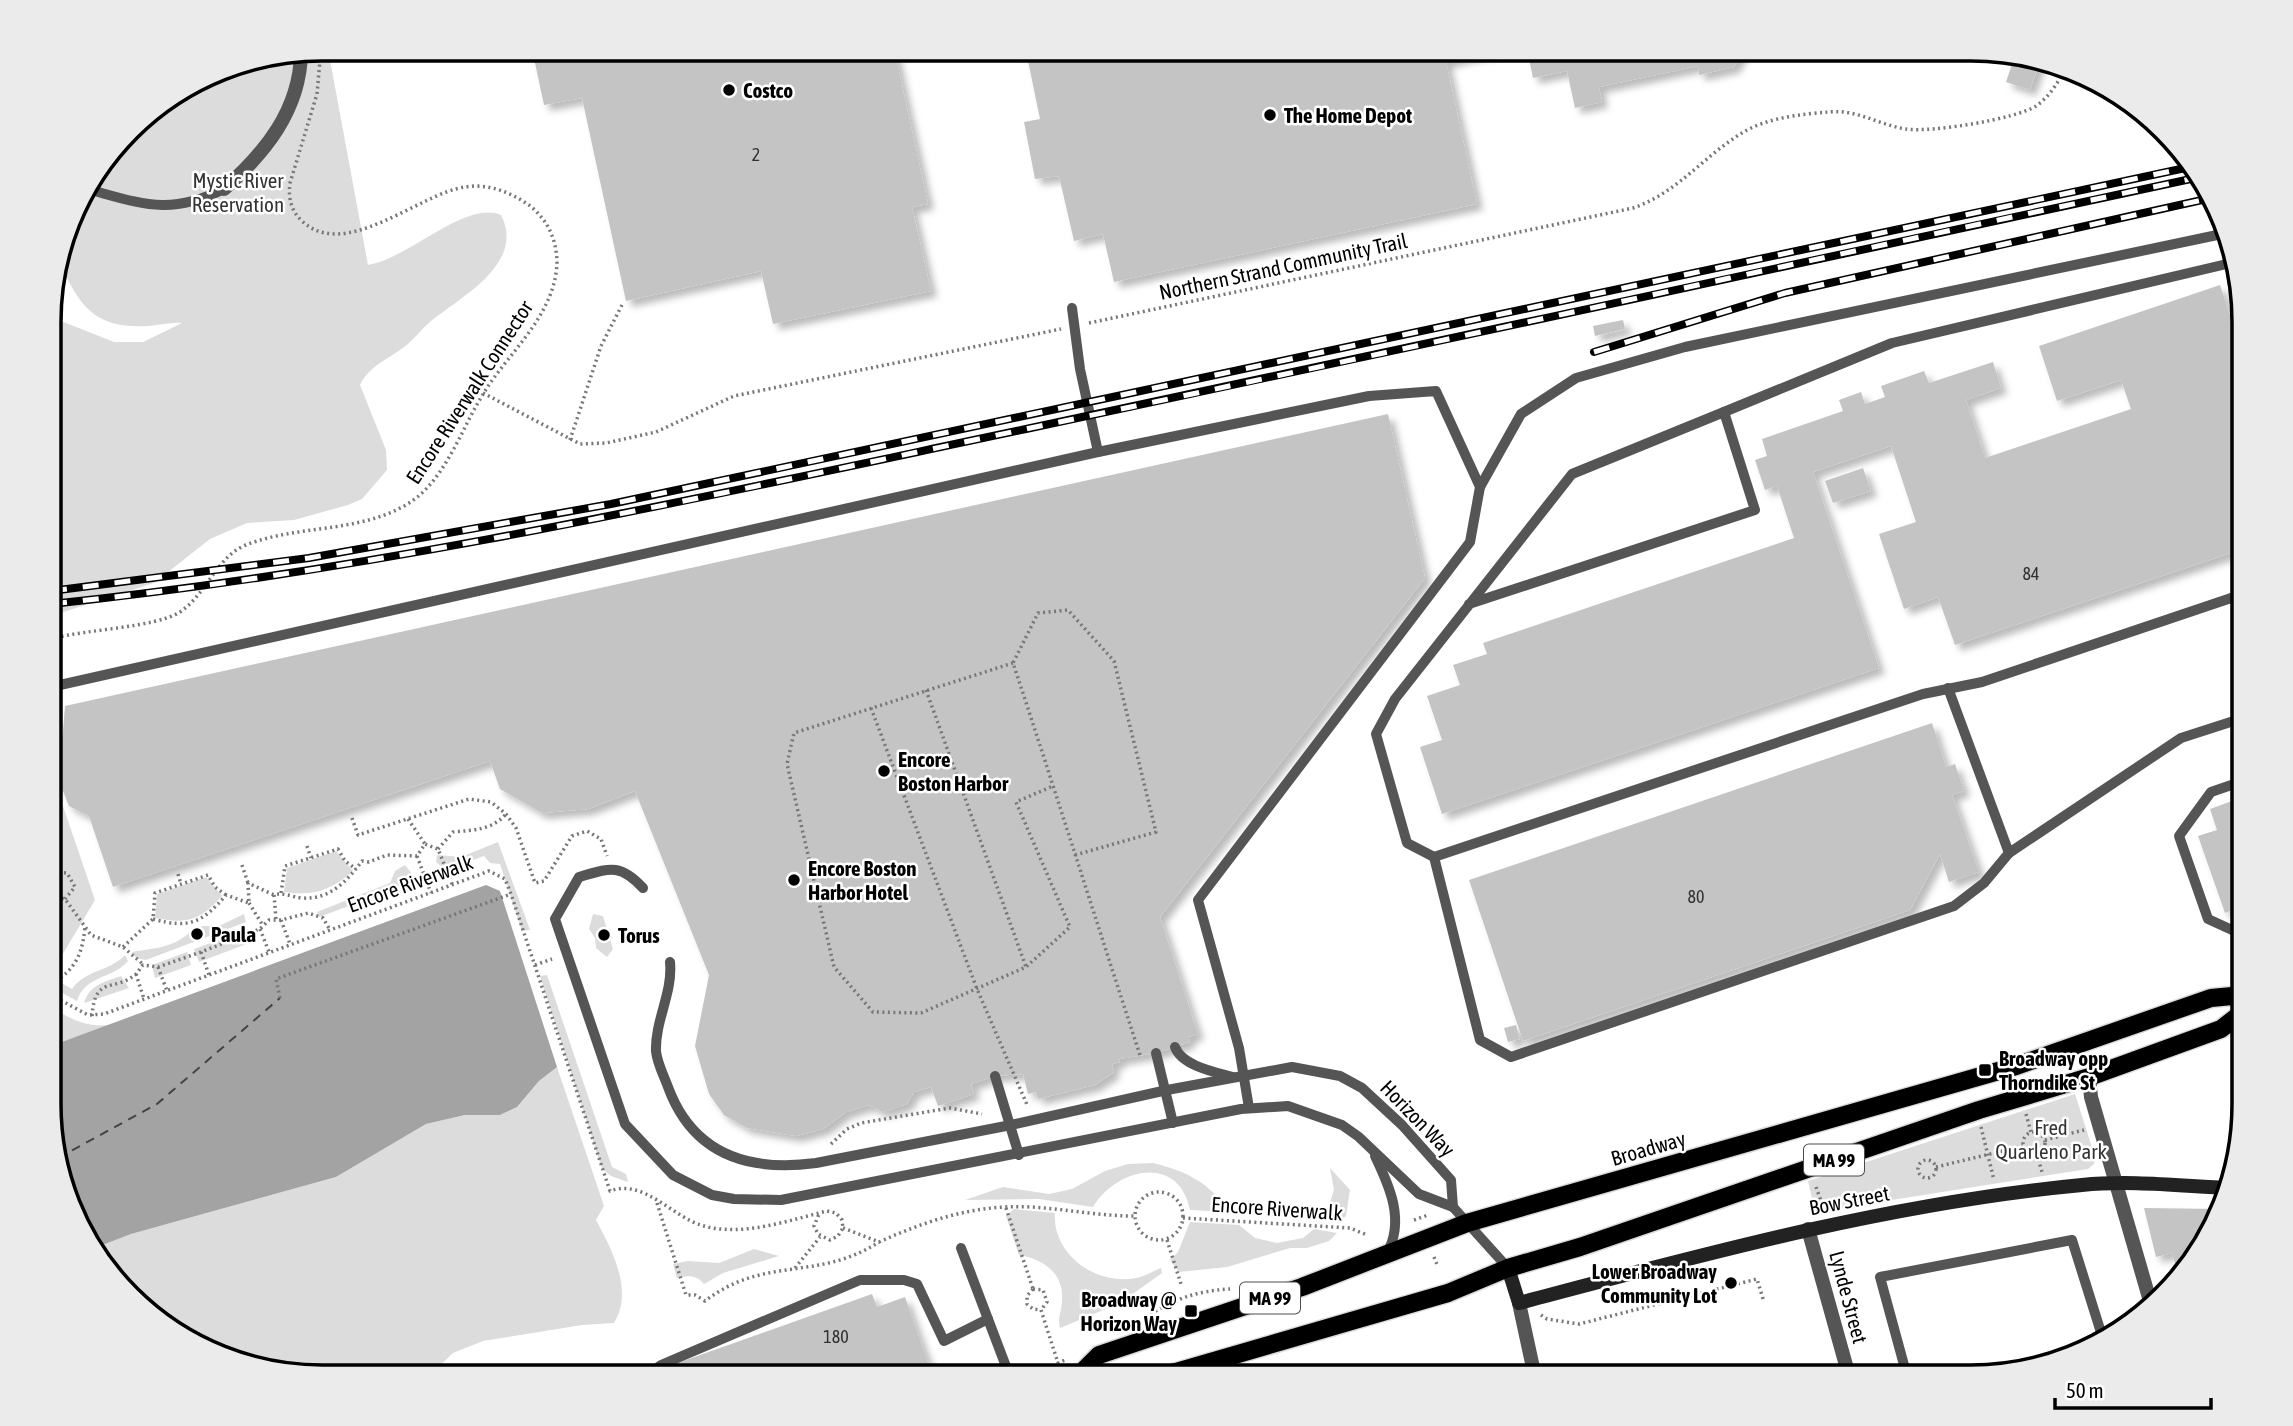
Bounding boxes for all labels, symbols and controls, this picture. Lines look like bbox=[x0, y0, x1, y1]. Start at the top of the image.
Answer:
place label: Costco bbox=[743, 78, 793, 102]
marker: Costco bbox=[721, 82, 737, 98]
place label: The Home Depot bbox=[1284, 103, 1412, 127]
marker: The Home Depot bbox=[1262, 107, 1278, 123]
house number: 2 bbox=[752, 144, 760, 165]
park label: Mystic River Reservation bbox=[192, 168, 284, 216]
street label: Northern Strand Community Trail bbox=[1157, 228, 1410, 304]
street label: Encore Riverwalk Connector bbox=[401, 295, 538, 488]
house number: 84 bbox=[2023, 563, 2039, 584]
place label: Encore Boston Harbor bbox=[898, 747, 1009, 795]
marker: Encore Boston Harbor bbox=[876, 763, 892, 779]
street label: Encore Riverwalk bbox=[344, 849, 476, 917]
place label: Encore Boston Harbor Hotel bbox=[808, 856, 917, 904]
marker: Encore Boston Harbor Hotel bbox=[786, 872, 802, 888]
house number: 80 bbox=[1688, 886, 1704, 907]
place label: Paula bbox=[211, 922, 256, 946]
place label: Torus bbox=[618, 923, 660, 947]
marker: Paula bbox=[189, 926, 205, 942]
marker: Torus bbox=[596, 927, 612, 943]
place label: Broadway opp Thorndike St bbox=[1999, 1046, 2108, 1094]
marker: Broadway opp Thorndike St bbox=[1977, 1062, 1993, 1078]
street label: Horizon Way bbox=[1376, 1075, 1460, 1161]
park label: Fred Quarleno Park bbox=[1995, 1115, 2107, 1163]
street label: Broadway bbox=[1608, 1126, 1688, 1170]
road number: MA 99 bbox=[1804, 1144, 1864, 1176]
street label: Bow Street bbox=[1807, 1180, 1891, 1220]
street label: Encore Riverwalk bbox=[1210, 1191, 1344, 1225]
street label: Lynde Street bbox=[1825, 1248, 1873, 1346]
place label: Lower Broadway Community Lot bbox=[1592, 1259, 1717, 1307]
marker: Lower Broadway Community Lot bbox=[1723, 1275, 1739, 1291]
road number: MA 99 bbox=[1240, 1282, 1300, 1314]
place label: Broadway @ Horizon Way bbox=[1081, 1287, 1177, 1335]
marker: Broadway @ Horizon Way bbox=[1183, 1303, 1199, 1319]
house number: 180 bbox=[823, 1326, 849, 1347]
scale bar bbox=[2055, 1366, 2211, 1410]
text: 50 m bbox=[2066, 1378, 2104, 1402]

